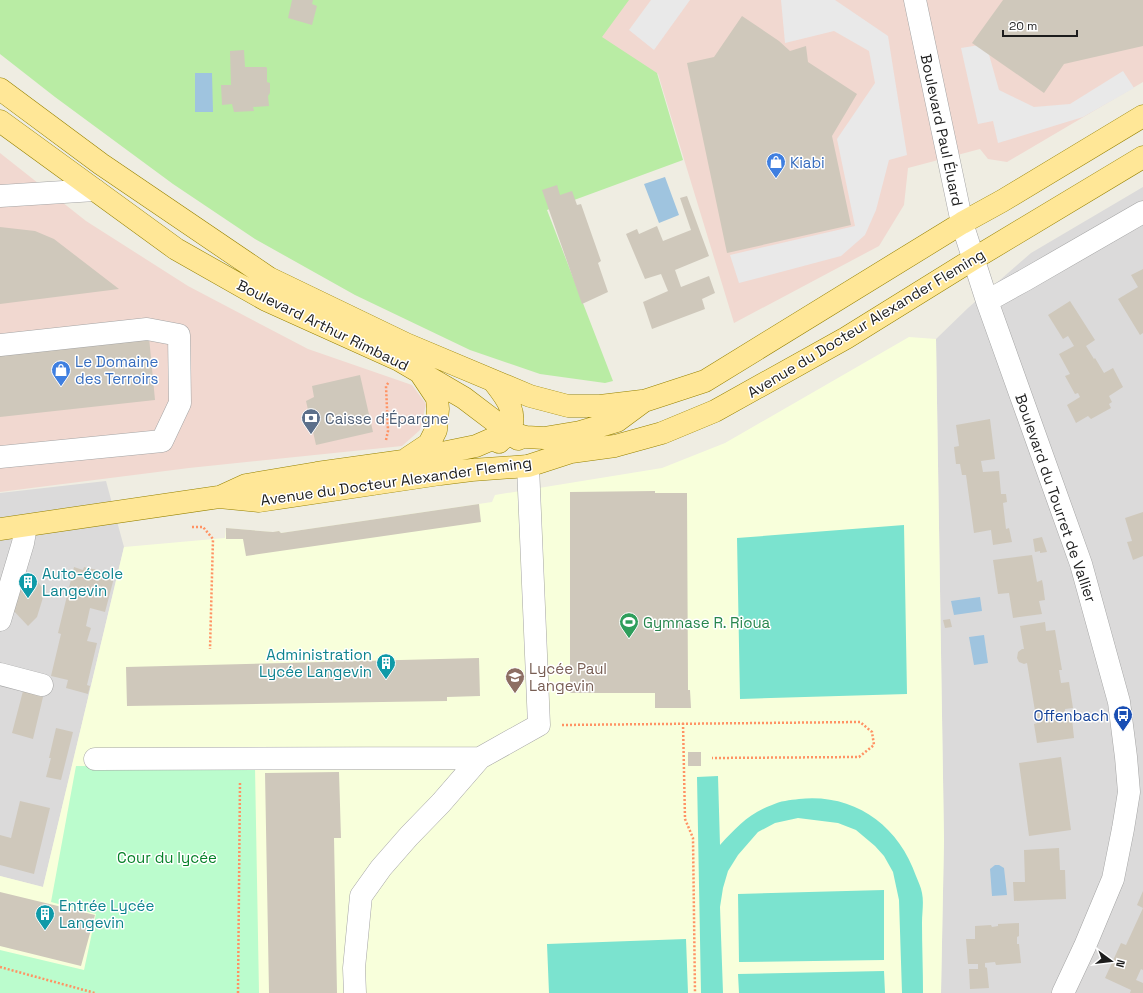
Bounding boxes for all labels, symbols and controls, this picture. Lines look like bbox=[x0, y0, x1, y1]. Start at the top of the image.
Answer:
scale bar bbox=[1003, 12, 1077, 38]
text: 20 m bbox=[1009, 18, 1037, 34]
street label: Boulevard Paul Éluard bbox=[917, 52, 967, 208]
shop icon: Kiabi bbox=[765, 151, 787, 179]
place label: Kiabi bbox=[790, 153, 825, 172]
street label: Avenue du Docteur Alexander Fleming bbox=[744, 244, 988, 402]
street label: Boulevard Arthur Rimbaud bbox=[234, 275, 412, 375]
place label: Le Domaine des Terroirs bbox=[75, 352, 159, 388]
shop icon: Le Domaine des Terroirs bbox=[50, 359, 72, 387]
street label: Boulevard du Tourret de Vallier bbox=[1011, 391, 1101, 605]
bank icon: Caisse d'Épargne bbox=[300, 407, 322, 435]
place label: Caisse d'Épargne bbox=[325, 409, 449, 428]
street label: Avenue du Docteur Alexander Fleming bbox=[259, 453, 533, 509]
place label: Auto-école Langevin bbox=[42, 564, 123, 600]
building icon: Auto-école Langevin bbox=[17, 571, 39, 599]
sports icon: Gymnase R. Rioua bbox=[618, 611, 640, 639]
place label: Gymnase R. Rioua bbox=[643, 613, 771, 632]
place label: Administration Lycée Langevin bbox=[259, 645, 372, 681]
building icon: Administration Lycée Langevin bbox=[375, 652, 397, 680]
place label: Lycée Paul Langevin bbox=[529, 659, 607, 695]
school or university icon: Lycée Paul Langevin bbox=[504, 666, 526, 694]
bus stop icon: Offenbach bbox=[1112, 704, 1134, 732]
place label: Offenbach bbox=[1034, 706, 1109, 725]
park label: Cour du lycée bbox=[117, 848, 217, 867]
place label: Entrée Lycée Langevin bbox=[59, 896, 154, 932]
building icon: Entrée Lycée Langevin bbox=[34, 903, 56, 931]
north arrow bbox=[1091, 941, 1131, 981]
text: N bbox=[1113, 958, 1128, 969]

